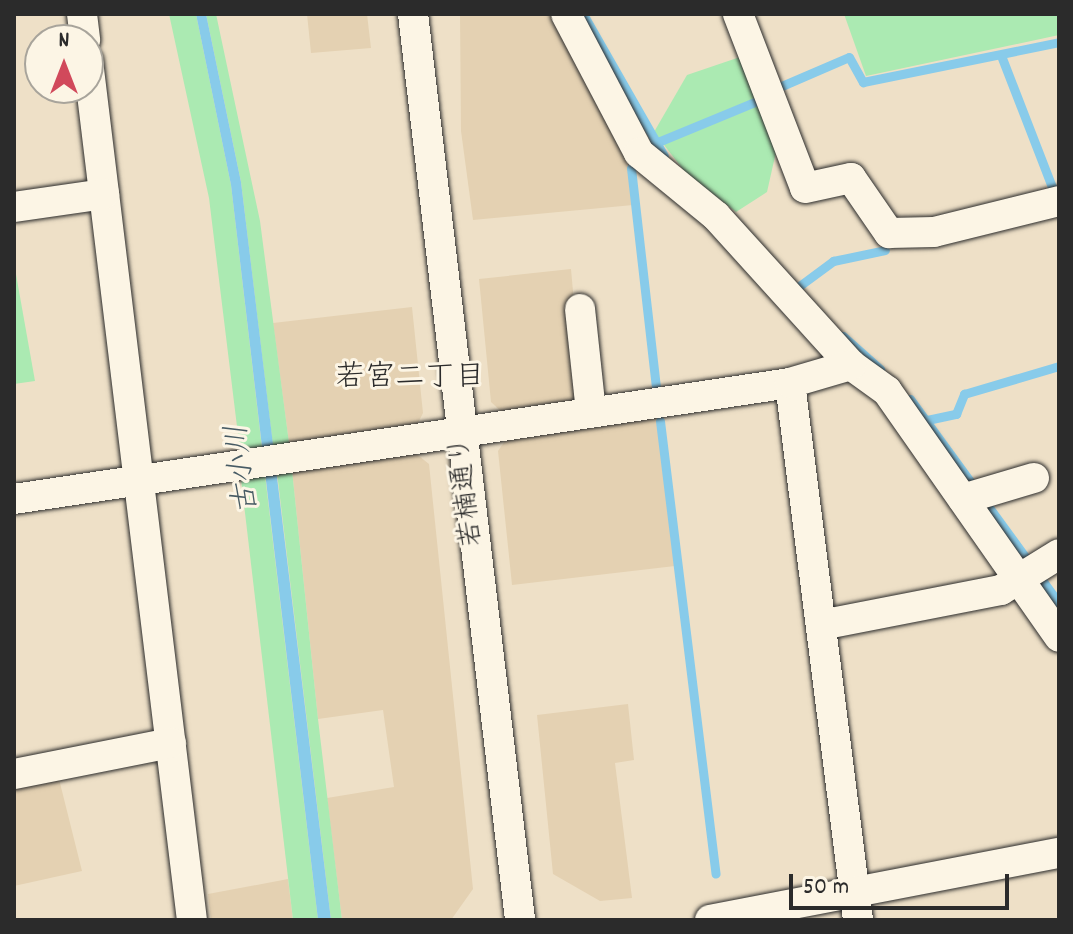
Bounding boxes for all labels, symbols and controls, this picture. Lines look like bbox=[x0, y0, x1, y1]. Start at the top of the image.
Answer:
north arrow bbox=[24, 24, 104, 104]
text: N bbox=[59, 26, 69, 57]
district label: 若宮二丁目 bbox=[335, 362, 485, 398]
water label: 古小川 bbox=[222, 422, 268, 516]
street label: 若楠通り bbox=[445, 433, 491, 549]
scale bar bbox=[793, 858, 1013, 908]
text: 50 m bbox=[803, 871, 849, 905]

